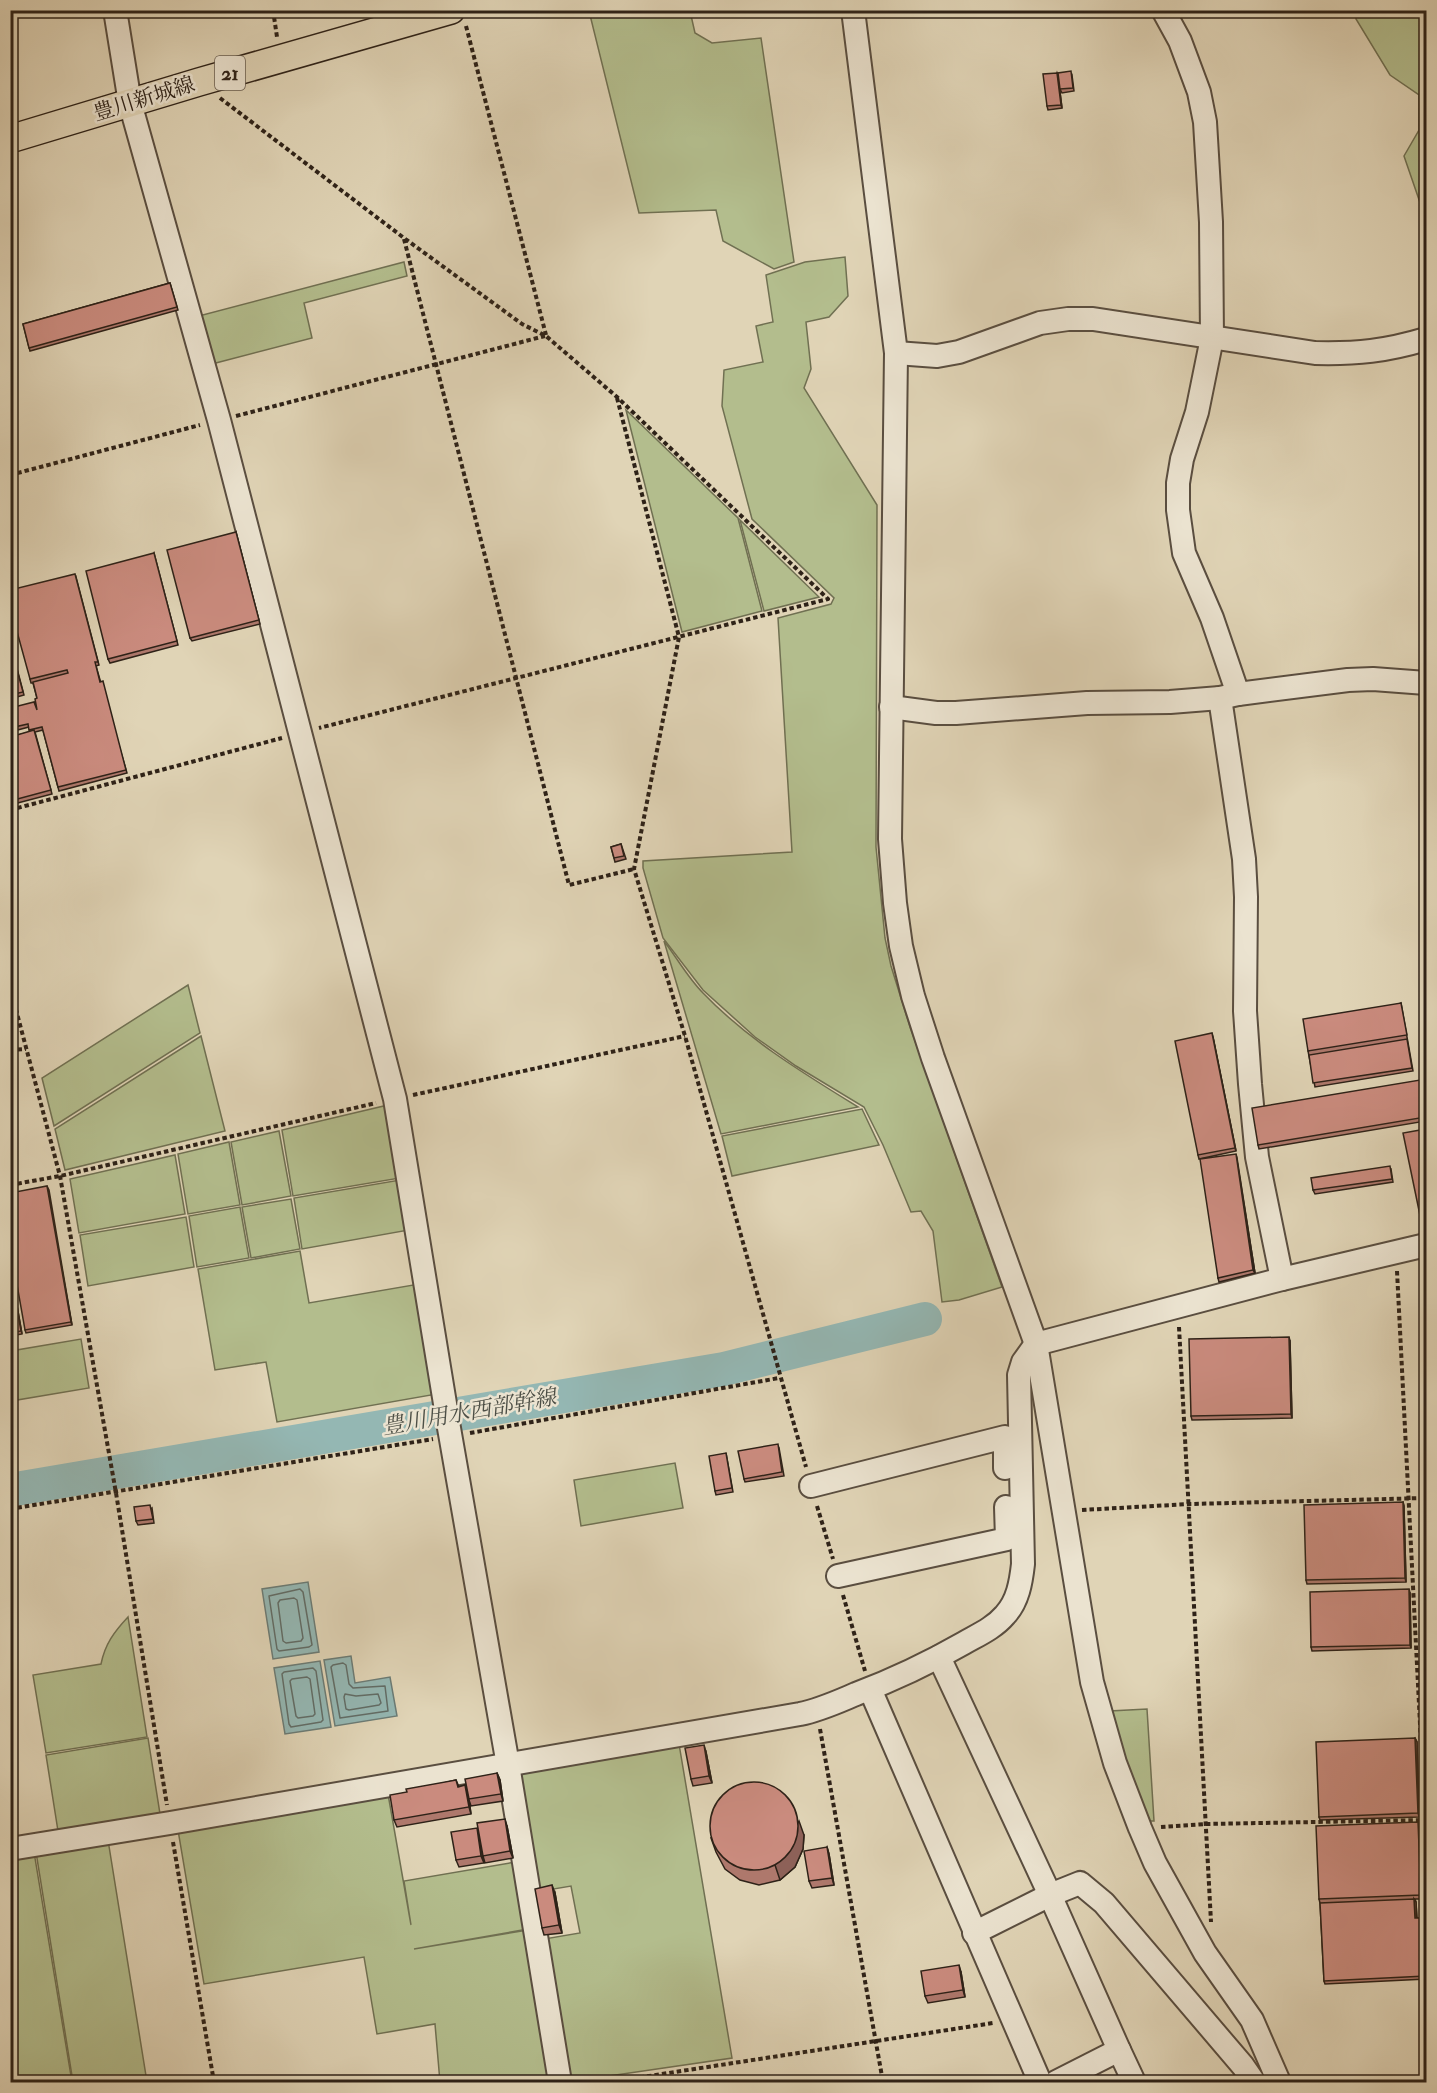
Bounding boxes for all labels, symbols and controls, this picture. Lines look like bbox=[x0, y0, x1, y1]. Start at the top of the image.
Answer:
road number: 21 bbox=[215, 56, 245, 90]
street label: 豊川新城線 bbox=[90, 71, 198, 127]
water label: 豊川用水西部幹線 bbox=[380, 1382, 561, 1441]

